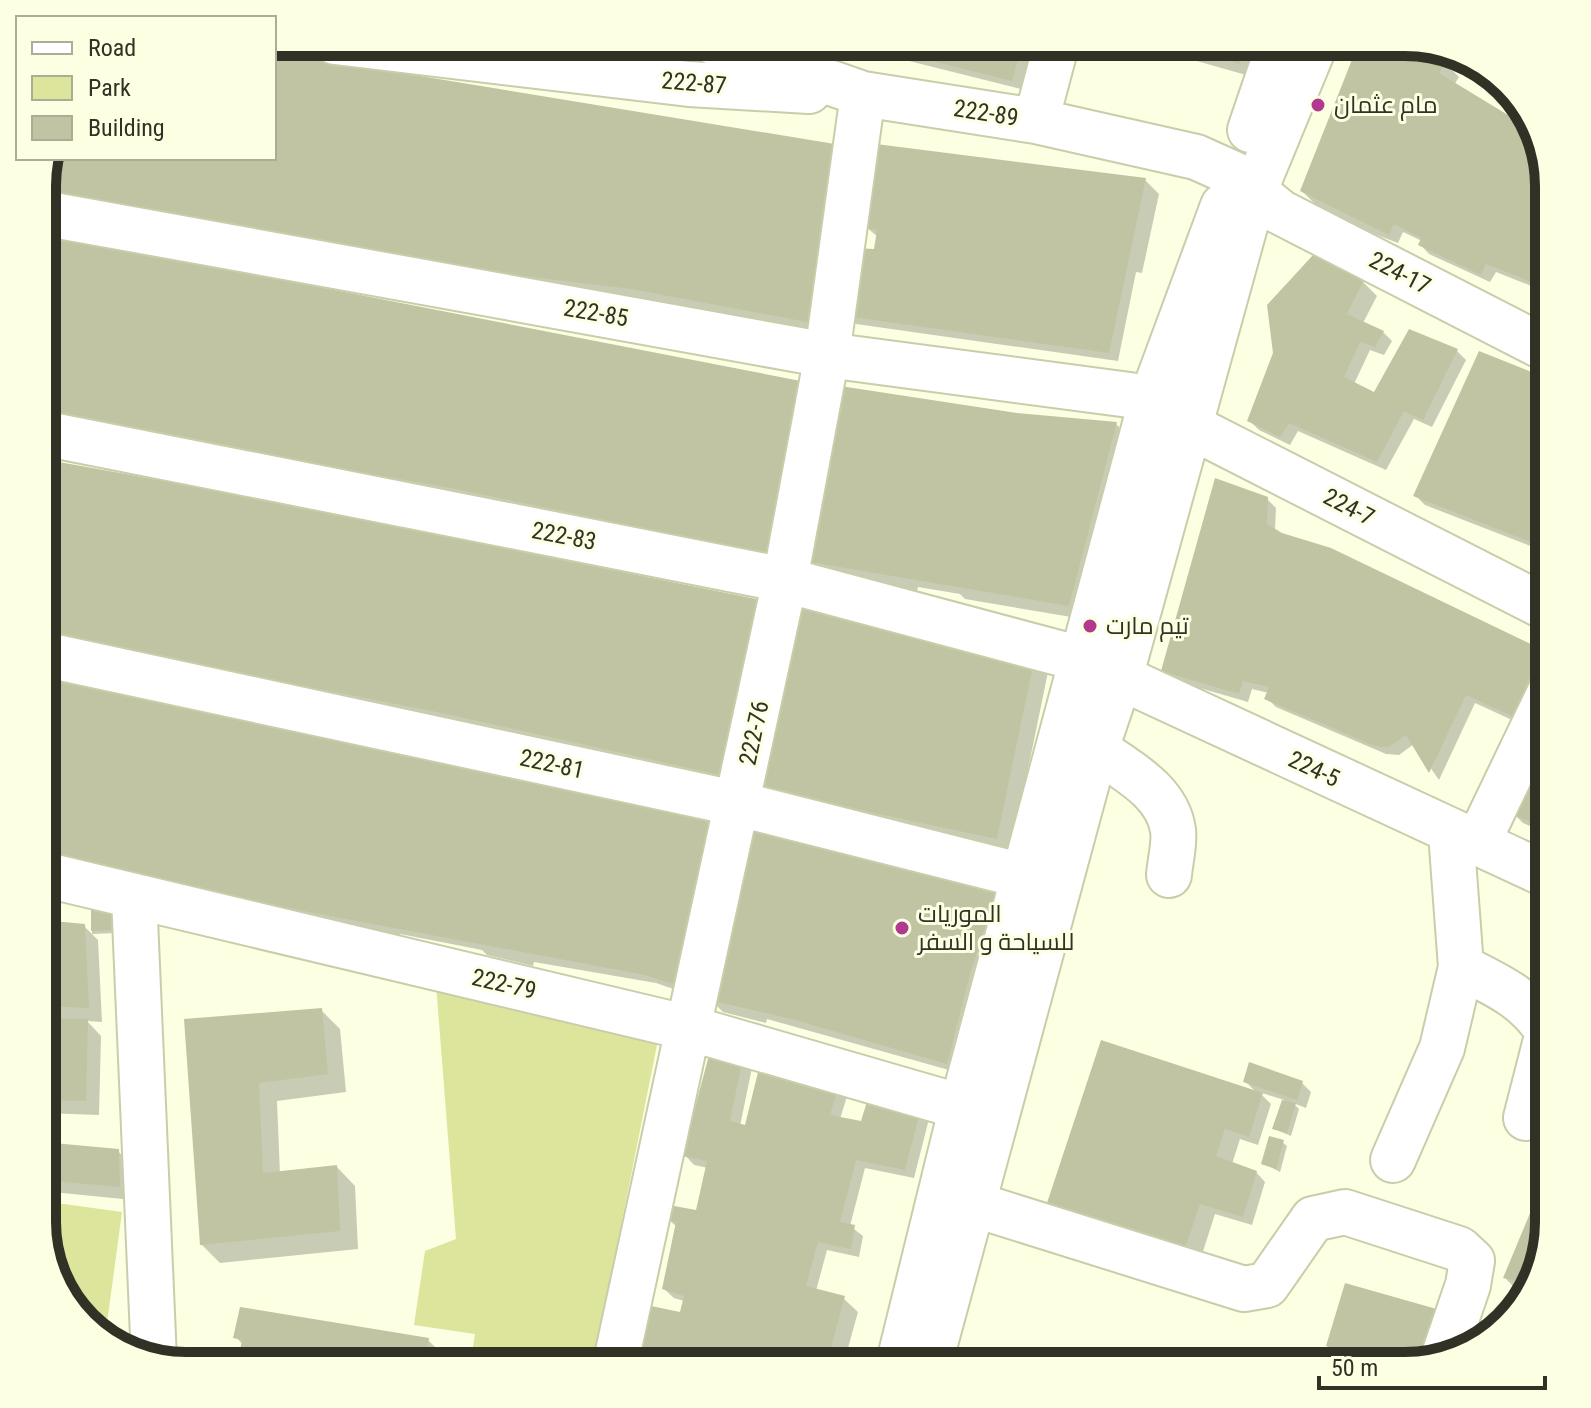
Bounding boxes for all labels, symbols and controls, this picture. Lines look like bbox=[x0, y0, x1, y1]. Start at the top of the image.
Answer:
legend bbox=[16, 16, 276, 160]
text: Road bbox=[88, 34, 136, 62]
street label: 222-87 bbox=[660, 66, 728, 100]
text: Park bbox=[88, 74, 131, 102]
place label: مام عثمان bbox=[1334, 91, 1438, 121]
street label: 222-89 bbox=[952, 94, 1020, 132]
marker: مام عثمان bbox=[1309, 96, 1327, 114]
text: Building bbox=[88, 114, 165, 142]
street label: 224-17 bbox=[1365, 246, 1435, 300]
street label: 222-85 bbox=[561, 294, 631, 332]
street label: 224-7 bbox=[1319, 482, 1379, 532]
street label: 222-83 bbox=[529, 516, 599, 556]
place label: تيم مارت bbox=[1106, 612, 1189, 642]
marker: تيم مارت bbox=[1081, 617, 1099, 635]
street label: 222-76 bbox=[734, 698, 774, 768]
street label: 222-81 bbox=[517, 744, 587, 784]
street label: 224-5 bbox=[1284, 745, 1344, 793]
place label: الموريات للسياحة و السفر bbox=[916, 900, 1074, 956]
marker: الموريات للسياحة و السفر bbox=[893, 919, 911, 937]
street label: 222-79 bbox=[469, 963, 539, 1005]
scale bar bbox=[1319, 1340, 1545, 1390]
text: 50 m bbox=[1331, 1354, 1378, 1382]

